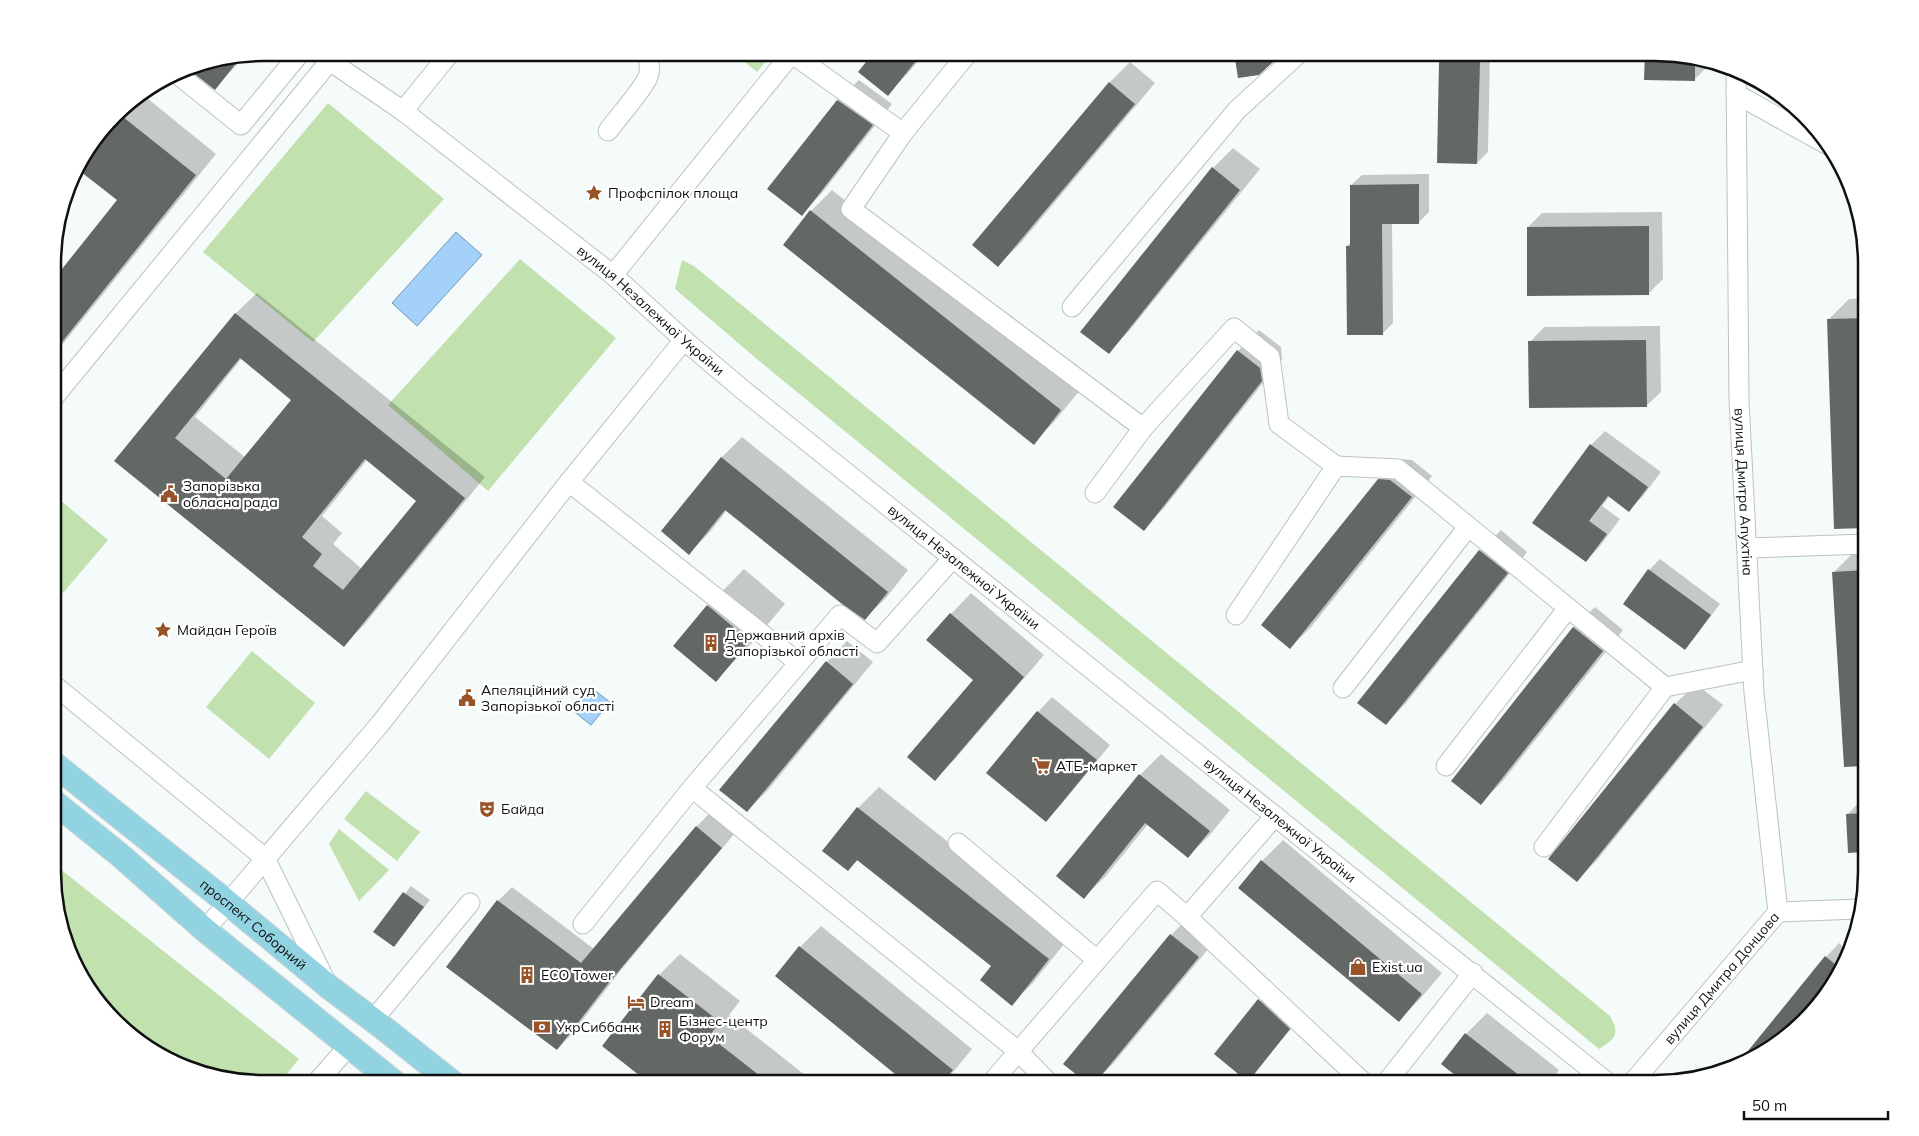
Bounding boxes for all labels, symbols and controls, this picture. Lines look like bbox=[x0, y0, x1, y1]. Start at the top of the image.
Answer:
place icon: Профспілок площа bbox=[584, 183, 604, 203]
place label: Профспілок площа bbox=[608, 184, 738, 202]
street label: вулиця Незалежної України bbox=[573, 241, 728, 379]
street label: вулиця Дмитра Апухтіна bbox=[1730, 407, 1757, 576]
place label: Запорізька обласна рада bbox=[183, 477, 278, 511]
public building icon: Запорізька обласна рада bbox=[159, 484, 179, 504]
street label: вулиця Незалежної України bbox=[884, 501, 1044, 633]
place icon: Майдан Героїв bbox=[153, 620, 173, 640]
place label: Майдан Героїв bbox=[177, 621, 277, 639]
place label: Державний архів Запорізької області bbox=[725, 626, 859, 660]
building icon: Державний архів Запорізької області bbox=[701, 633, 721, 653]
place label: Апеляційний суд Запорізької області bbox=[481, 681, 615, 715]
public building icon: Апеляційний суд Запорізької області bbox=[457, 688, 477, 708]
street label: вулиця Незалежної України bbox=[1200, 754, 1360, 887]
supermarket icon: АТБ-маркет bbox=[1032, 756, 1052, 776]
place label: АТБ-маркет bbox=[1056, 757, 1138, 775]
theatre icon: Байда bbox=[477, 799, 497, 819]
place label: Байда bbox=[501, 800, 544, 818]
street label: проспект Соборний bbox=[196, 875, 311, 974]
street label: вулиця Дмитра Донцова bbox=[1660, 908, 1783, 1048]
shop icon: Exist.ua bbox=[1348, 957, 1368, 977]
place label: Exist.ua bbox=[1372, 958, 1423, 976]
building icon: ECO Tower bbox=[517, 965, 537, 985]
place label: ECO Tower bbox=[541, 966, 614, 984]
hotel icon: Dream bbox=[626, 992, 646, 1012]
place label: Dream bbox=[650, 993, 694, 1011]
place label: Бізнес-центр Форум bbox=[679, 1012, 768, 1046]
bank icon: УкрСиббанк bbox=[532, 1017, 552, 1037]
place label: УкрСиббанк bbox=[555, 1018, 640, 1036]
building icon: Бізнес-центр Форум bbox=[655, 1019, 675, 1039]
scale bar bbox=[1744, 1088, 1888, 1120]
text: 50 m bbox=[1752, 1096, 1787, 1115]

